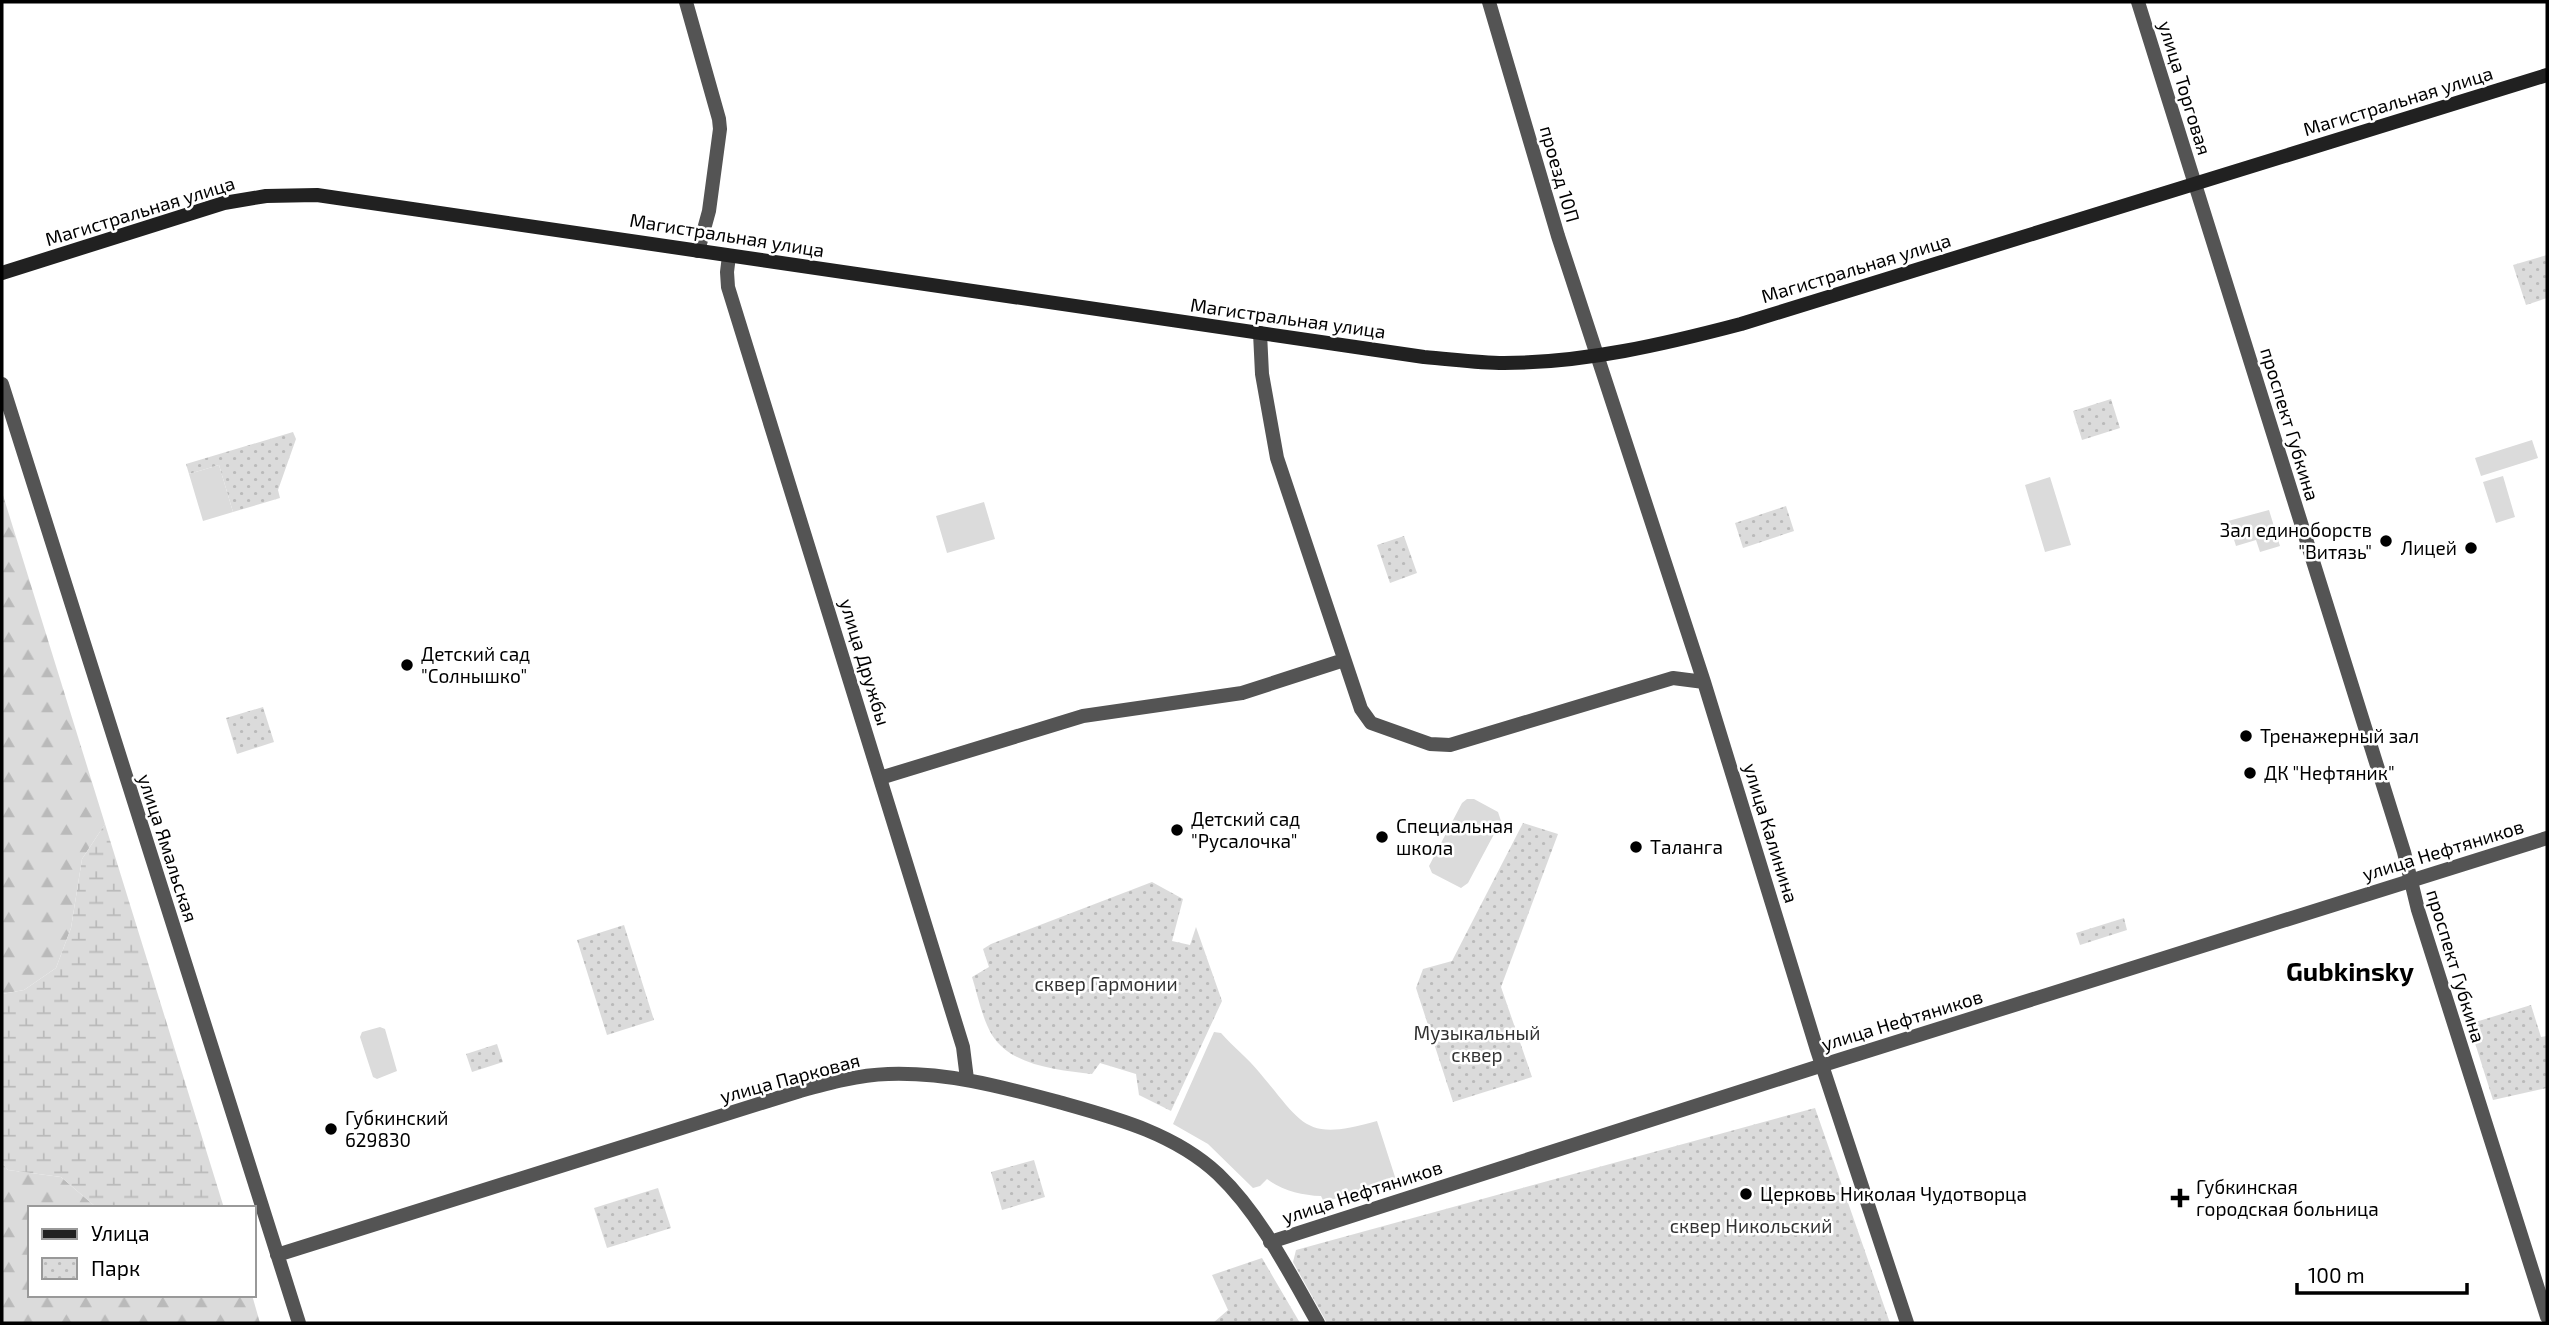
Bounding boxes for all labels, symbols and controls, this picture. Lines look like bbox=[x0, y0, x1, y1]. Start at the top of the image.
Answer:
street label: улица Торговая bbox=[2153, 18, 2217, 158]
street label: Магистральная улица bbox=[2300, 61, 2496, 141]
street label: проезд 10П bbox=[1536, 123, 1585, 225]
street label: Магистральная улица bbox=[42, 171, 238, 251]
street label: Магистральная улица bbox=[628, 208, 826, 262]
street label: Магистральная улица bbox=[1758, 228, 1954, 308]
street label: Магистральная улица bbox=[1189, 292, 1387, 344]
street label: проспект Губкина bbox=[2255, 344, 2325, 504]
place label: Зал единоборств "Витязь" bbox=[2220, 518, 2372, 563]
marker: Зал единоборств "Витязь" bbox=[2378, 533, 2394, 549]
place label: Лицей bbox=[2401, 536, 2457, 559]
marker: Лицей bbox=[2463, 540, 2479, 556]
street label: улица Дружбы bbox=[834, 596, 896, 728]
place label: Детский сад "Солнышко" bbox=[421, 642, 530, 687]
marker: Детский сад "Солнышко" bbox=[399, 657, 415, 673]
place label: Тренажерный зал bbox=[2260, 724, 2419, 747]
marker: Тренажерный зал bbox=[2238, 728, 2254, 744]
street label: улица Калинина bbox=[1738, 760, 1804, 906]
place label: ДК "Нефтяник" bbox=[2264, 761, 2395, 784]
marker: ДК "Нефтяник" bbox=[2242, 765, 2258, 781]
street label: улица Ямальская bbox=[133, 771, 203, 925]
place label: Детский сад "Русалочка" bbox=[1191, 807, 1300, 853]
place label: Специальная школа bbox=[1396, 814, 1513, 859]
street label: улица Нефтяников bbox=[2360, 814, 2526, 886]
marker: Детский сад "Русалочка" bbox=[1169, 822, 1185, 838]
marker: Специальная школа bbox=[1374, 829, 1390, 845]
place label: Таланга bbox=[1650, 835, 1723, 858]
marker: Таланга bbox=[1628, 839, 1644, 855]
street label: проспект Губкина bbox=[2421, 886, 2491, 1046]
district label: Gubkinsky bbox=[2286, 955, 2414, 987]
park label: сквер Гармонии bbox=[1034, 972, 1178, 995]
street label: улица Нефтяников bbox=[1819, 984, 1985, 1056]
park label: Музыкальный сквер bbox=[1414, 1021, 1540, 1066]
street label: улица Парковая bbox=[717, 1048, 863, 1108]
place label: Губкинский 629830 bbox=[345, 1106, 448, 1151]
marker: Губкинский 629830 bbox=[323, 1121, 339, 1137]
street label: улица Нефтяников bbox=[1279, 1155, 1445, 1229]
place label: Губкинская городская больница bbox=[2196, 1175, 2379, 1220]
place label: Церковь Николая Чудотворца bbox=[1760, 1182, 2027, 1206]
marker: Церковь Николая Чудотворца bbox=[1738, 1186, 1754, 1202]
marker: Губкинская городская больница bbox=[2170, 1188, 2190, 1208]
legend bbox=[28, 1206, 256, 1297]
park label: сквер Никольский bbox=[1670, 1214, 1832, 1237]
text: Улица bbox=[91, 1220, 150, 1245]
scale bar bbox=[2297, 1252, 2467, 1296]
text: Парк bbox=[91, 1255, 140, 1280]
text: 100 m bbox=[2308, 1262, 2365, 1287]

